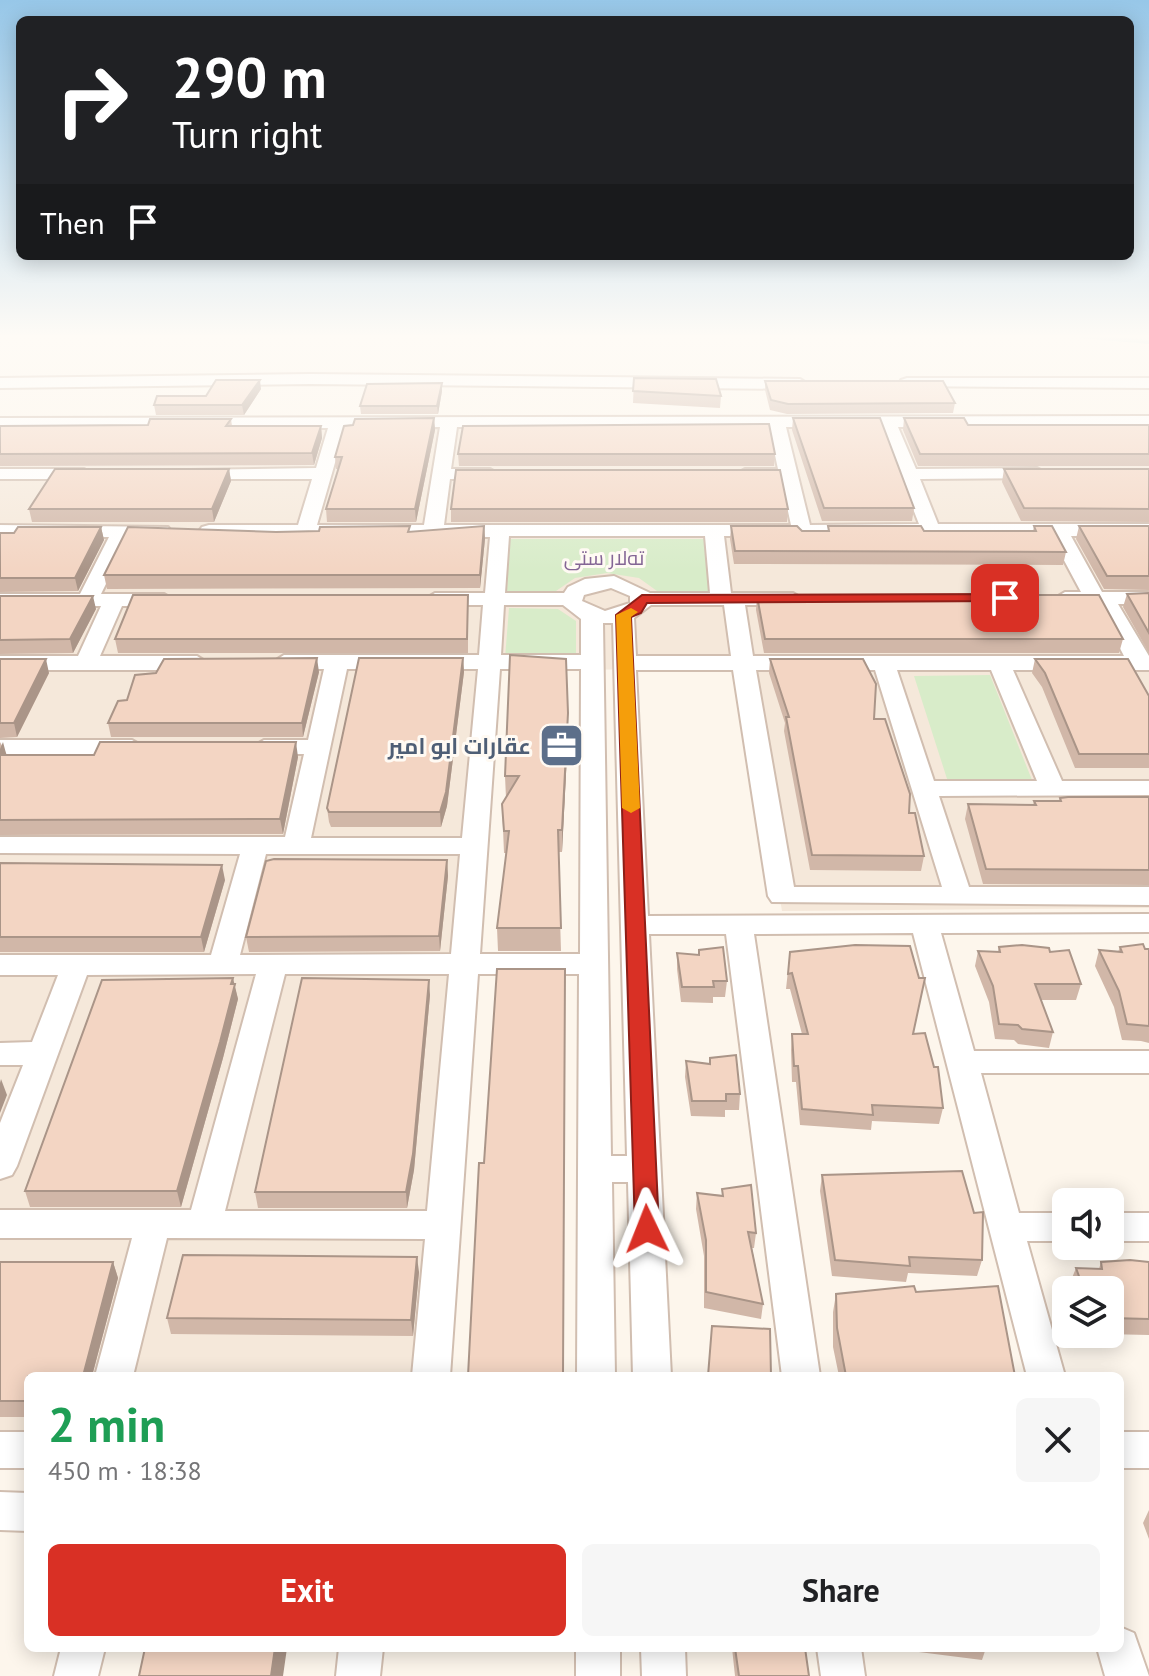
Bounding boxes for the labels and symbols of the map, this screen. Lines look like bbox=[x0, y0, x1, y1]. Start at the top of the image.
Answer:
district label: ته‌لار ستی bbox=[564, 545, 645, 571]
pin bbox=[971, 564, 1039, 632]
office icon: عقارات ابو امير bbox=[538, 722, 586, 770]
place label: عقارات ابو امير bbox=[387, 732, 531, 760]
position arrow bbox=[605, 1187, 689, 1271]

